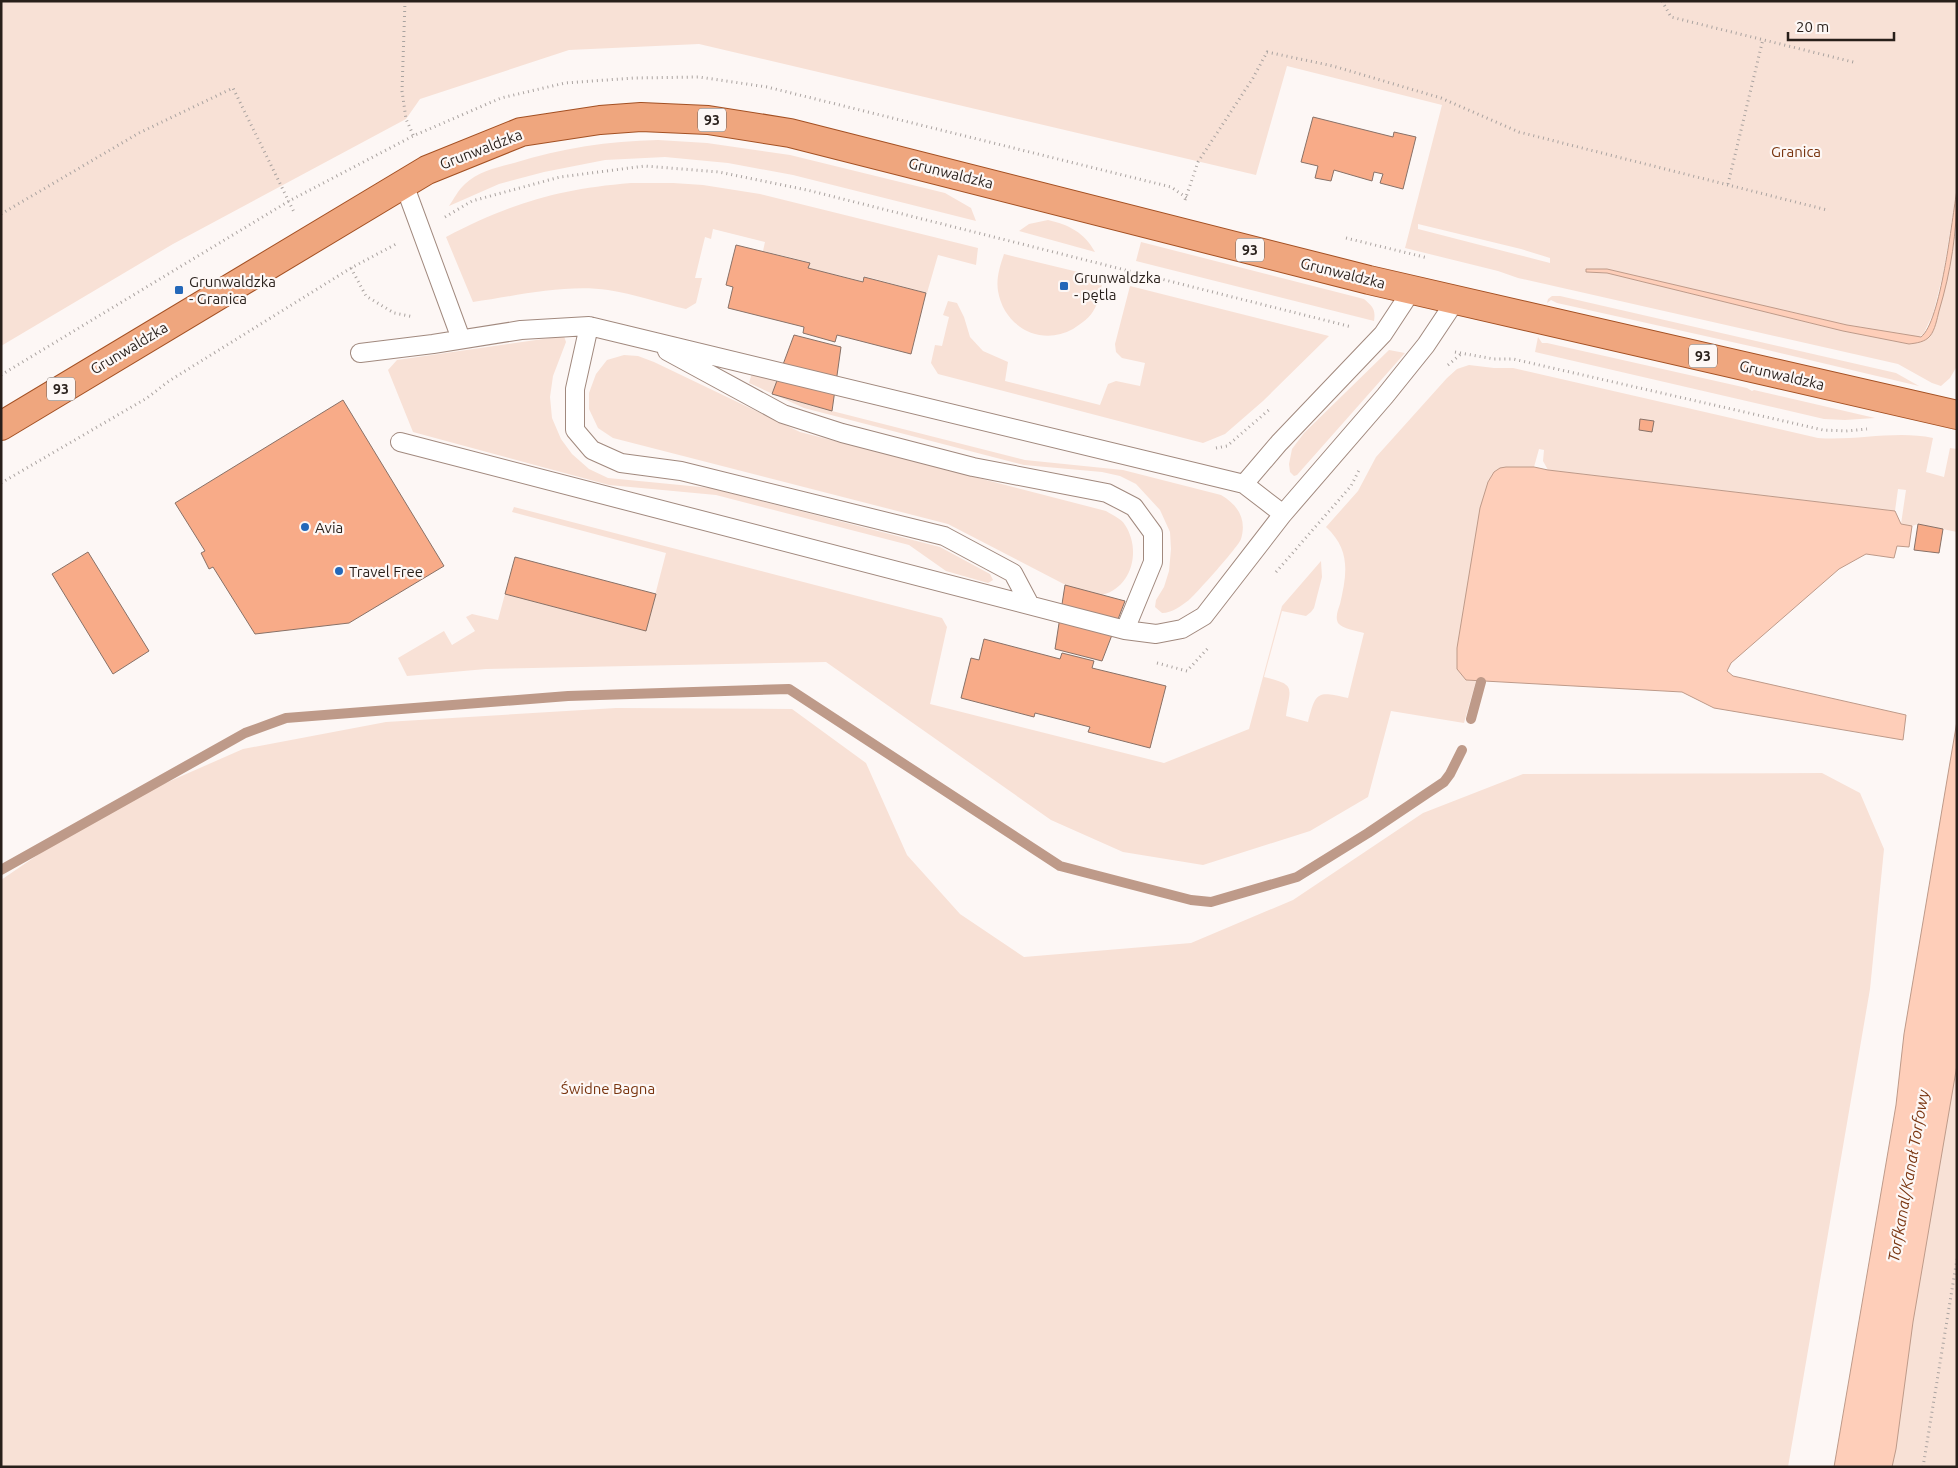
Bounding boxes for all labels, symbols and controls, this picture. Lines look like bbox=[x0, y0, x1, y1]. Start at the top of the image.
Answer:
scale bar bbox=[1788, 10, 1894, 42]
text: 20 m bbox=[1796, 18, 1829, 35]
road number: 93 bbox=[698, 108, 726, 132]
street label: Grunwaldzka bbox=[437, 125, 525, 173]
park label: Granica bbox=[1771, 143, 1821, 160]
street label: Grunwaldzka bbox=[907, 154, 995, 192]
road number: 93 bbox=[1236, 238, 1264, 262]
street label: Grunwaldzka bbox=[1299, 254, 1387, 292]
place label: Grunwaldzka - pętla bbox=[1074, 269, 1161, 303]
place label: Grunwaldzka - Granica bbox=[189, 273, 276, 307]
marker: Grunwaldzka - pętla bbox=[1058, 280, 1070, 292]
marker: Grunwaldzka - Granica bbox=[173, 284, 185, 296]
street label: Grunwaldzka bbox=[87, 318, 171, 378]
road number: 93 bbox=[1689, 344, 1717, 368]
street label: Grunwaldzka bbox=[1738, 357, 1826, 393]
road number: 93 bbox=[47, 378, 75, 400]
place label: Avia bbox=[315, 519, 343, 536]
marker: Avia bbox=[299, 521, 311, 533]
place label: Travel Free bbox=[349, 563, 423, 580]
marker: Travel Free bbox=[333, 565, 345, 577]
park label: Świdne Bagna bbox=[561, 1080, 655, 1097]
water label: Torfkanal/Kanał Torfowy bbox=[1884, 1088, 1932, 1264]

